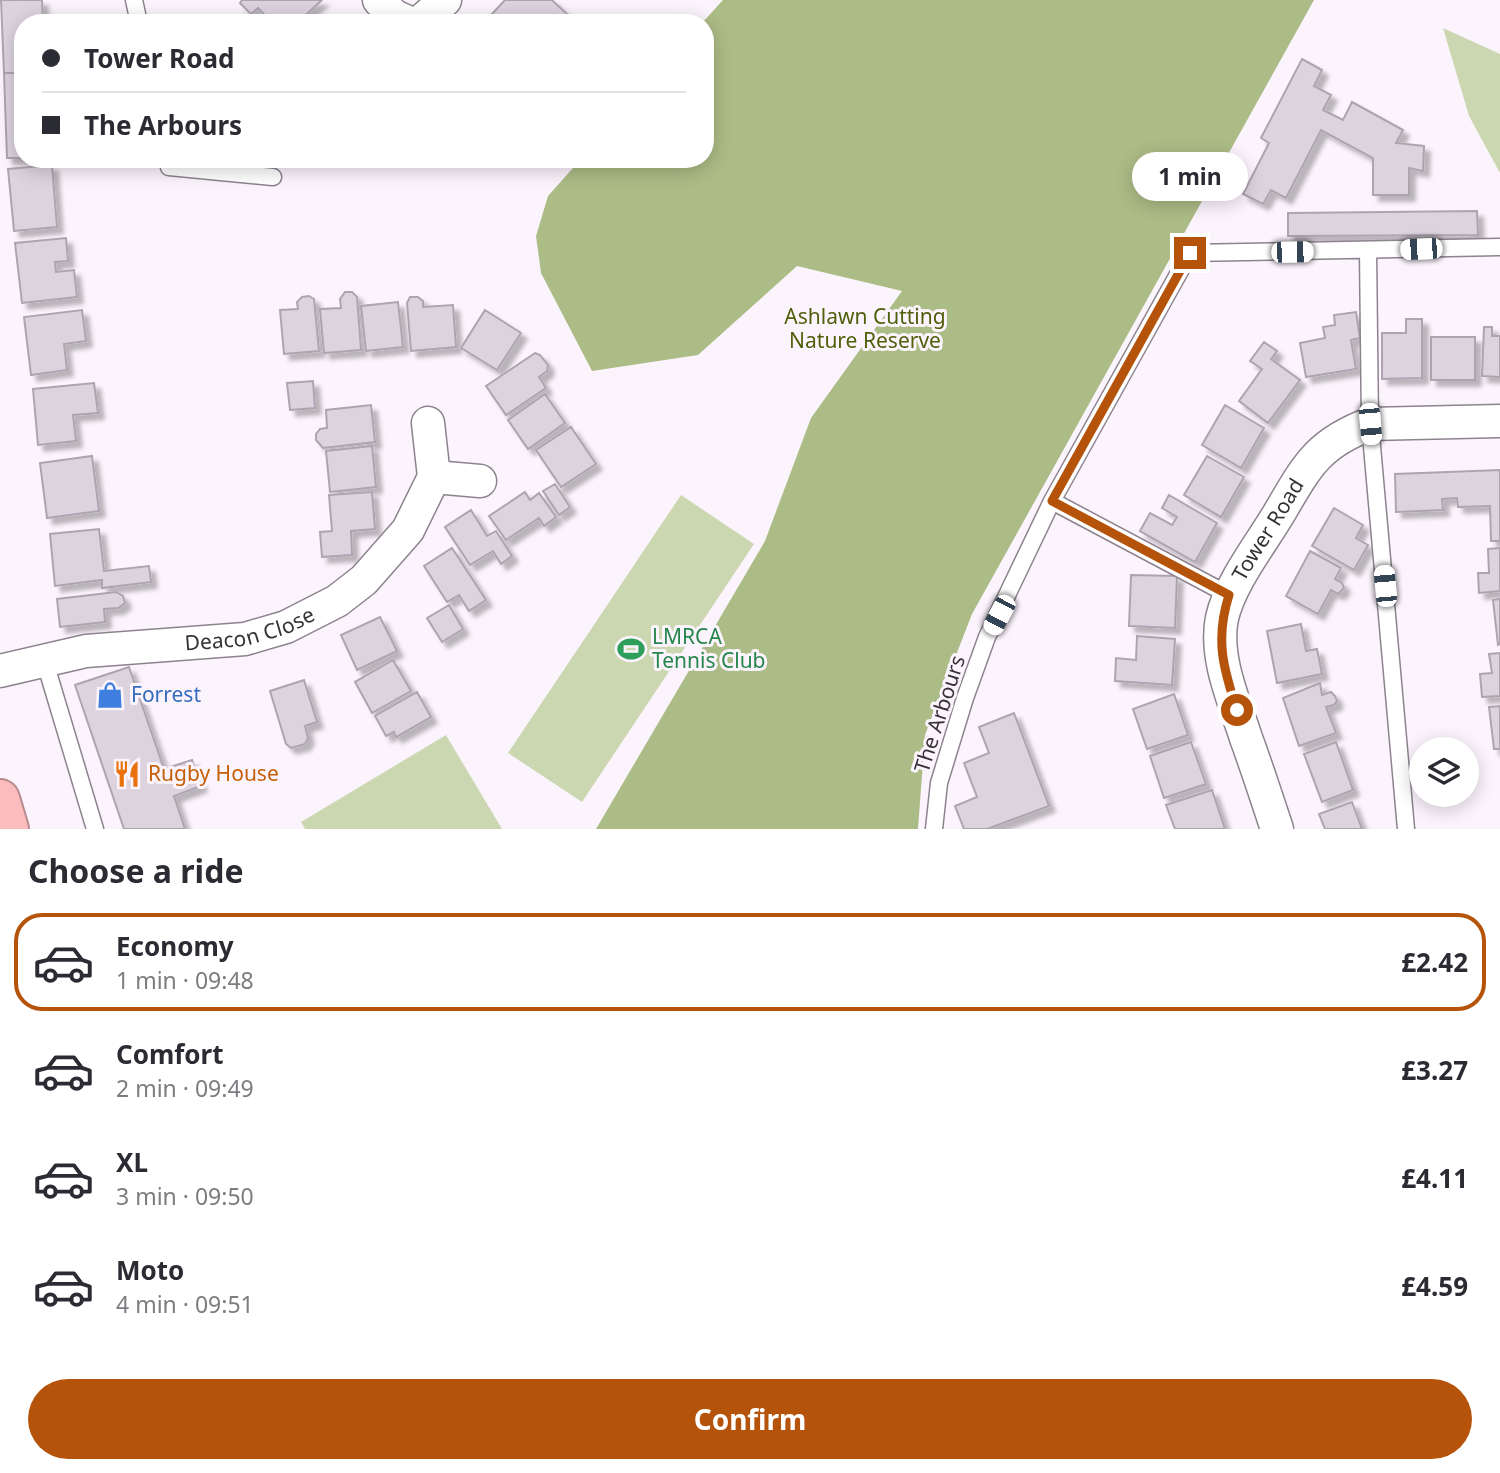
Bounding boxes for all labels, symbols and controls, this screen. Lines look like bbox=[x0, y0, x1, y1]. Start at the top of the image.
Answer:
text: Tower Road bbox=[84, 40, 234, 76]
text: The Arbours bbox=[84, 107, 242, 143]
callout: 1 min bbox=[1132, 152, 1248, 201]
text: 1 min bbox=[1158, 160, 1222, 192]
route end bbox=[1174, 237, 1206, 269]
car bbox=[1400, 238, 1443, 260]
car bbox=[1271, 241, 1314, 263]
park label: Ashlawn Cutting Nature Reserve bbox=[784, 302, 946, 354]
car bbox=[1358, 402, 1383, 446]
street label: Tower Road bbox=[1225, 473, 1310, 585]
car bbox=[1373, 564, 1398, 608]
car bbox=[980, 592, 1019, 638]
street label: Deacon Close bbox=[183, 600, 319, 657]
place label: LMRCA Tennis Club bbox=[652, 622, 766, 674]
sports icon: LMRCA Tennis Club bbox=[616, 634, 646, 664]
street label: The Arbours bbox=[907, 652, 971, 776]
shop icon: Forrest bbox=[95, 680, 125, 710]
place label: Forrest bbox=[131, 680, 201, 708]
route start bbox=[1221, 694, 1253, 726]
map controls bbox=[1409, 737, 1479, 807]
button: layers bbox=[1409, 737, 1479, 807]
restaurant icon: Rugby House bbox=[112, 759, 142, 789]
place label: Rugby House bbox=[148, 759, 279, 787]
text: Choose a ride bbox=[28, 849, 244, 892]
text: Economy bbox=[116, 928, 234, 964]
icon: car bbox=[32, 931, 95, 994]
text: £2.42 bbox=[1401, 944, 1468, 980]
text: 1 min · 09:48 bbox=[116, 964, 254, 996]
text: Comfort bbox=[116, 1036, 224, 1072]
icon: car bbox=[32, 1039, 95, 1102]
text: £3.27 bbox=[1401, 1052, 1468, 1088]
text: 2 min · 09:49 bbox=[116, 1072, 254, 1104]
text: XL bbox=[116, 1144, 148, 1180]
icon: car bbox=[32, 1147, 95, 1210]
text: £4.11 bbox=[1401, 1160, 1468, 1196]
text: 3 min · 09:50 bbox=[116, 1180, 254, 1212]
text: Moto bbox=[116, 1252, 184, 1288]
icon: car bbox=[32, 1255, 95, 1318]
text: £4.59 bbox=[1401, 1268, 1468, 1304]
text: 4 min · 09:51 bbox=[116, 1288, 254, 1320]
button: Confirm bbox=[28, 1379, 1472, 1459]

